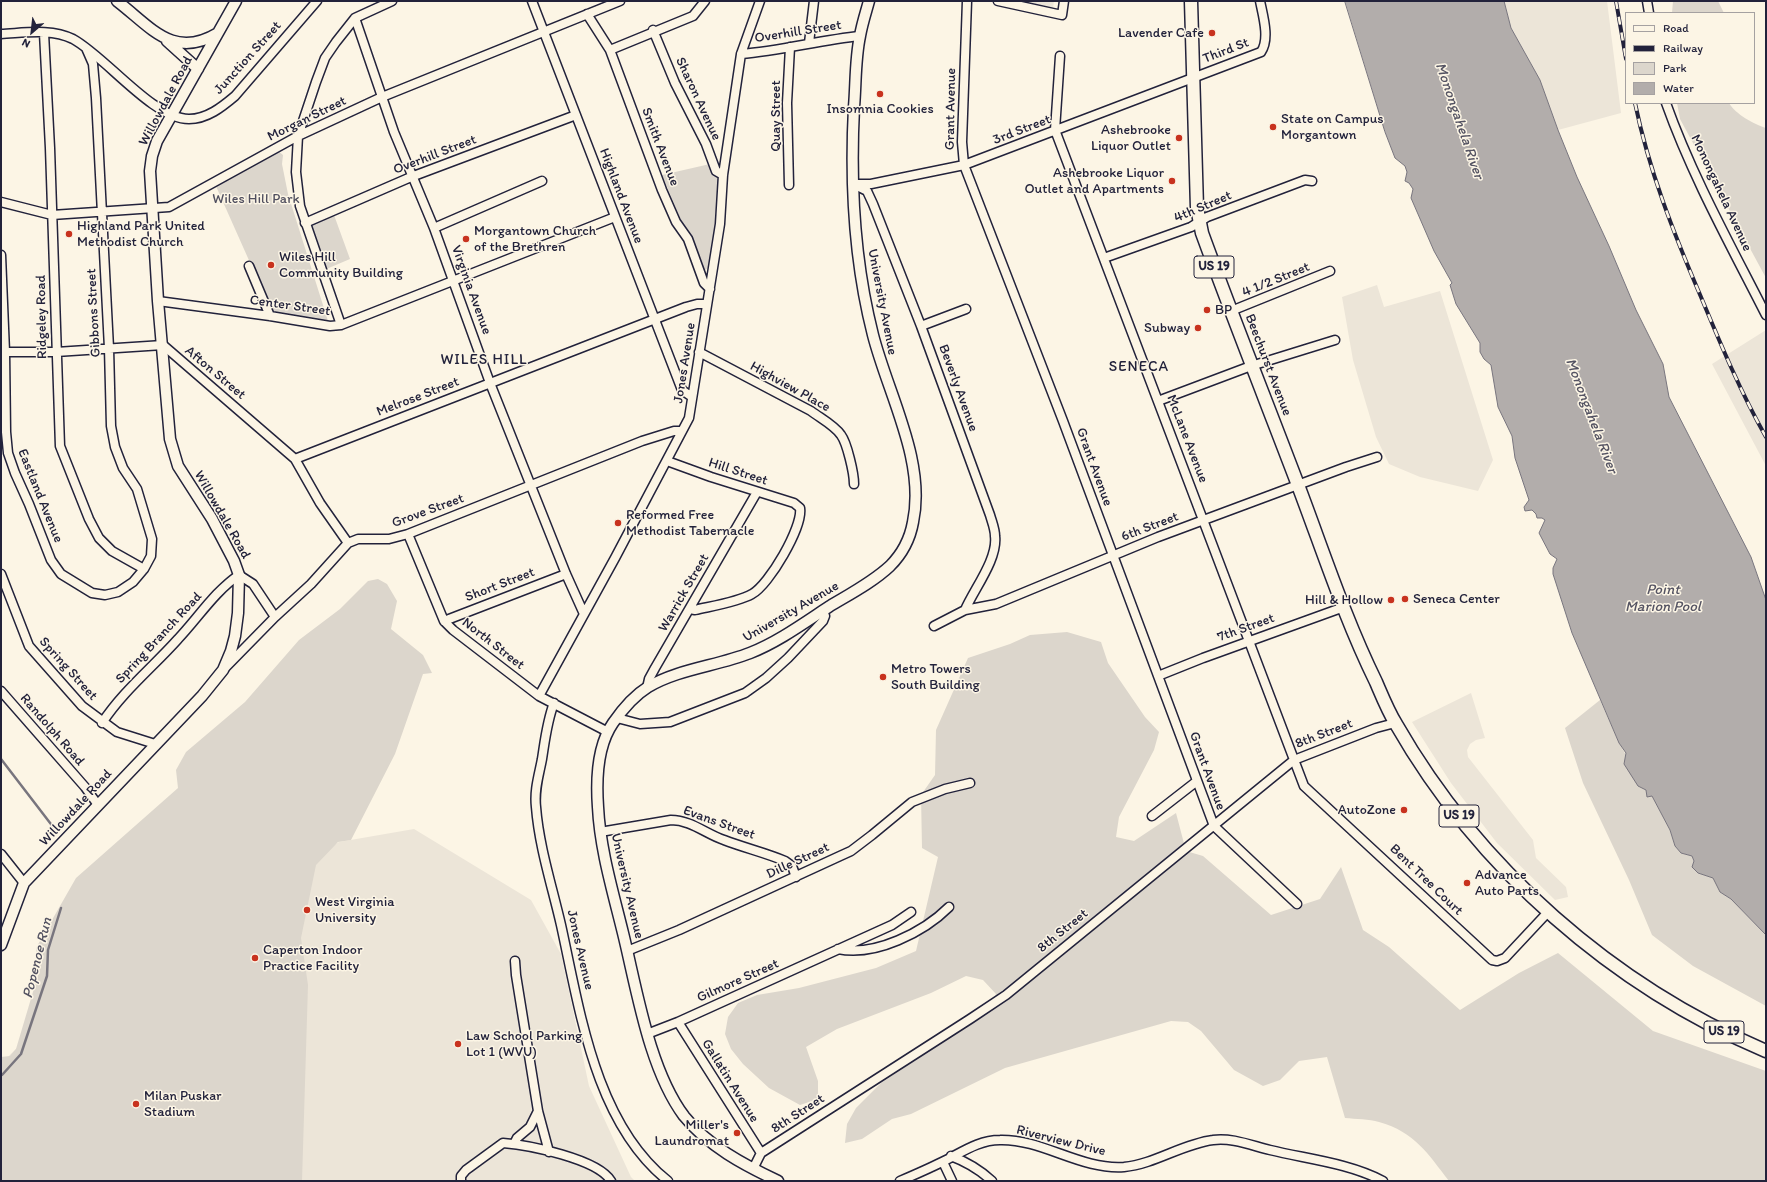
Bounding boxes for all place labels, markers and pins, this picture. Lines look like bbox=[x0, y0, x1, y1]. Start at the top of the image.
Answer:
place label: Lavender Cafe bbox=[1118, 25, 1204, 41]
marker: Lavender Cafe bbox=[1207, 28, 1217, 38]
marker: Insomnia Cookies bbox=[875, 89, 885, 99]
place label: Insomnia Cookies bbox=[826, 101, 934, 117]
place label: State on Campus Morgantown bbox=[1281, 111, 1384, 144]
place label: Ashebrooke Liquor Outlet bbox=[1091, 122, 1171, 154]
marker: State on Campus Morgantown bbox=[1268, 122, 1278, 132]
marker: Ashebrooke Liquor Outlet bbox=[1174, 133, 1184, 143]
place label: Ashebrooke Liquor Outlet and Apartments bbox=[1024, 165, 1164, 198]
marker: Ashebrooke Liquor Outlet and Apartments bbox=[1167, 176, 1177, 186]
place label: Highland Park United Methodist Church bbox=[77, 218, 205, 250]
place label: Morgantown Church of the Brethren bbox=[474, 223, 596, 256]
marker: Highland Park United Methodist Church bbox=[64, 229, 74, 239]
marker: Morgantown Church of the Brethren bbox=[461, 234, 471, 244]
place label: Wiles Hill Community Building bbox=[279, 249, 403, 282]
marker: Wiles Hill Community Building bbox=[266, 260, 276, 270]
place label: BP bbox=[1215, 302, 1232, 318]
marker: BP bbox=[1202, 305, 1212, 315]
place label: Subway bbox=[1144, 320, 1190, 336]
marker: Subway bbox=[1193, 323, 1203, 333]
place label: Reformed Free Methodist Tabernacle bbox=[626, 507, 754, 540]
marker: Reformed Free Methodist Tabernacle bbox=[613, 518, 623, 528]
place label: Seneca Center bbox=[1413, 591, 1500, 607]
place label: Hill & Hollow bbox=[1305, 592, 1383, 608]
marker: Seneca Center bbox=[1400, 594, 1410, 604]
marker: Hill & Hollow bbox=[1386, 595, 1396, 605]
place label: Metro Towers South Building bbox=[891, 661, 980, 694]
marker: Metro Towers South Building bbox=[878, 672, 888, 682]
place label: AutoZone bbox=[1338, 802, 1396, 818]
marker: AutoZone bbox=[1399, 805, 1409, 815]
place label: Advance Auto Parts bbox=[1475, 867, 1539, 900]
marker: Advance Auto Parts bbox=[1462, 878, 1472, 888]
place label: West Virginia University bbox=[315, 894, 395, 926]
marker: West Virginia University bbox=[302, 905, 312, 915]
place label: Caperton Indoor Practice Facility bbox=[263, 942, 363, 974]
marker: Caperton Indoor Practice Facility bbox=[250, 953, 260, 963]
place label: Law School Parking Lot 1 (WVU) bbox=[466, 1028, 582, 1060]
marker: Law School Parking Lot 1 (WVU) bbox=[453, 1039, 463, 1049]
place label: Milan Puskar Stadium bbox=[144, 1088, 222, 1120]
marker: Milan Puskar Stadium bbox=[131, 1099, 141, 1109]
place label: Miller's Laundromat bbox=[655, 1117, 729, 1150]
marker: Miller's Laundromat bbox=[732, 1128, 742, 1138]

